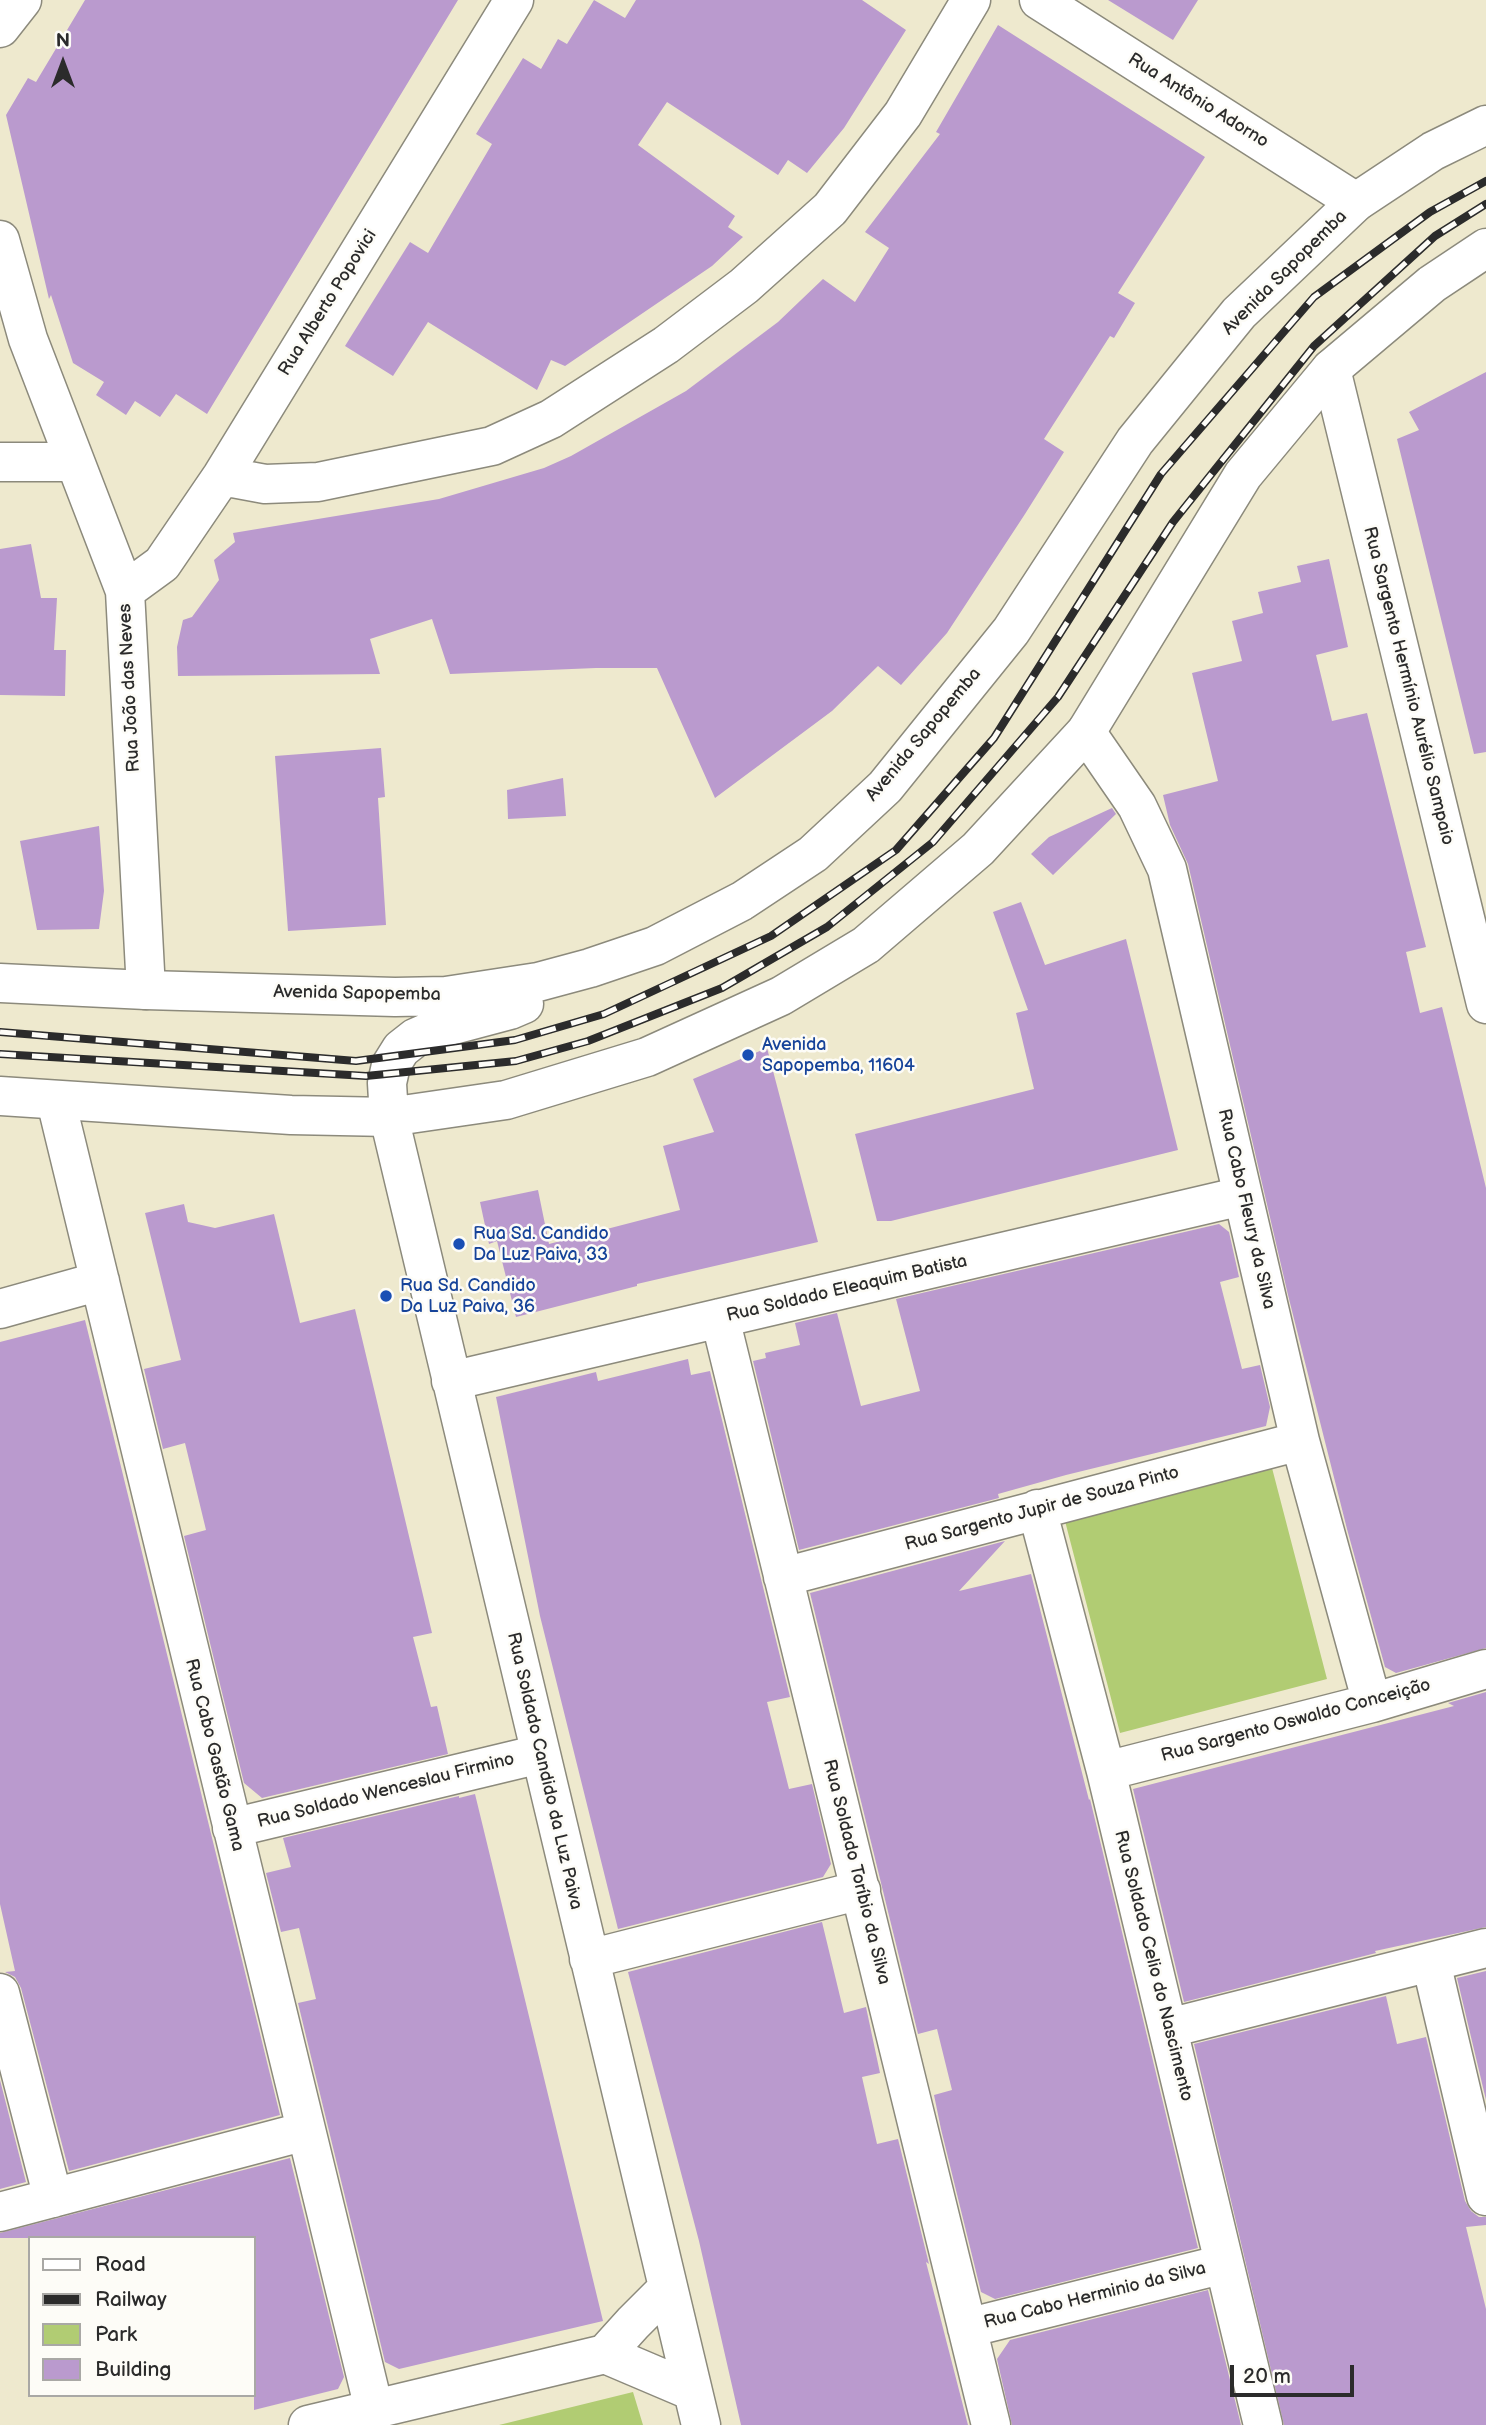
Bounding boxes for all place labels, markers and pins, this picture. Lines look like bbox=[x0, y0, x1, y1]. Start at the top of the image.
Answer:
place label: Avenida Sapopemba, 11604 bbox=[762, 1034, 915, 1076]
marker: Avenida Sapopemba, 11604 bbox=[740, 1047, 756, 1063]
place label: Rua Sd. Candido Da Luz Paiva, 33 bbox=[473, 1223, 609, 1266]
marker: Rua Sd. Candido Da Luz Paiva, 33 bbox=[451, 1236, 467, 1252]
place label: Rua Sd. Candido Da Luz Paiva, 36 bbox=[400, 1275, 536, 1318]
marker: Rua Sd. Candido Da Luz Paiva, 36 bbox=[378, 1288, 394, 1304]

